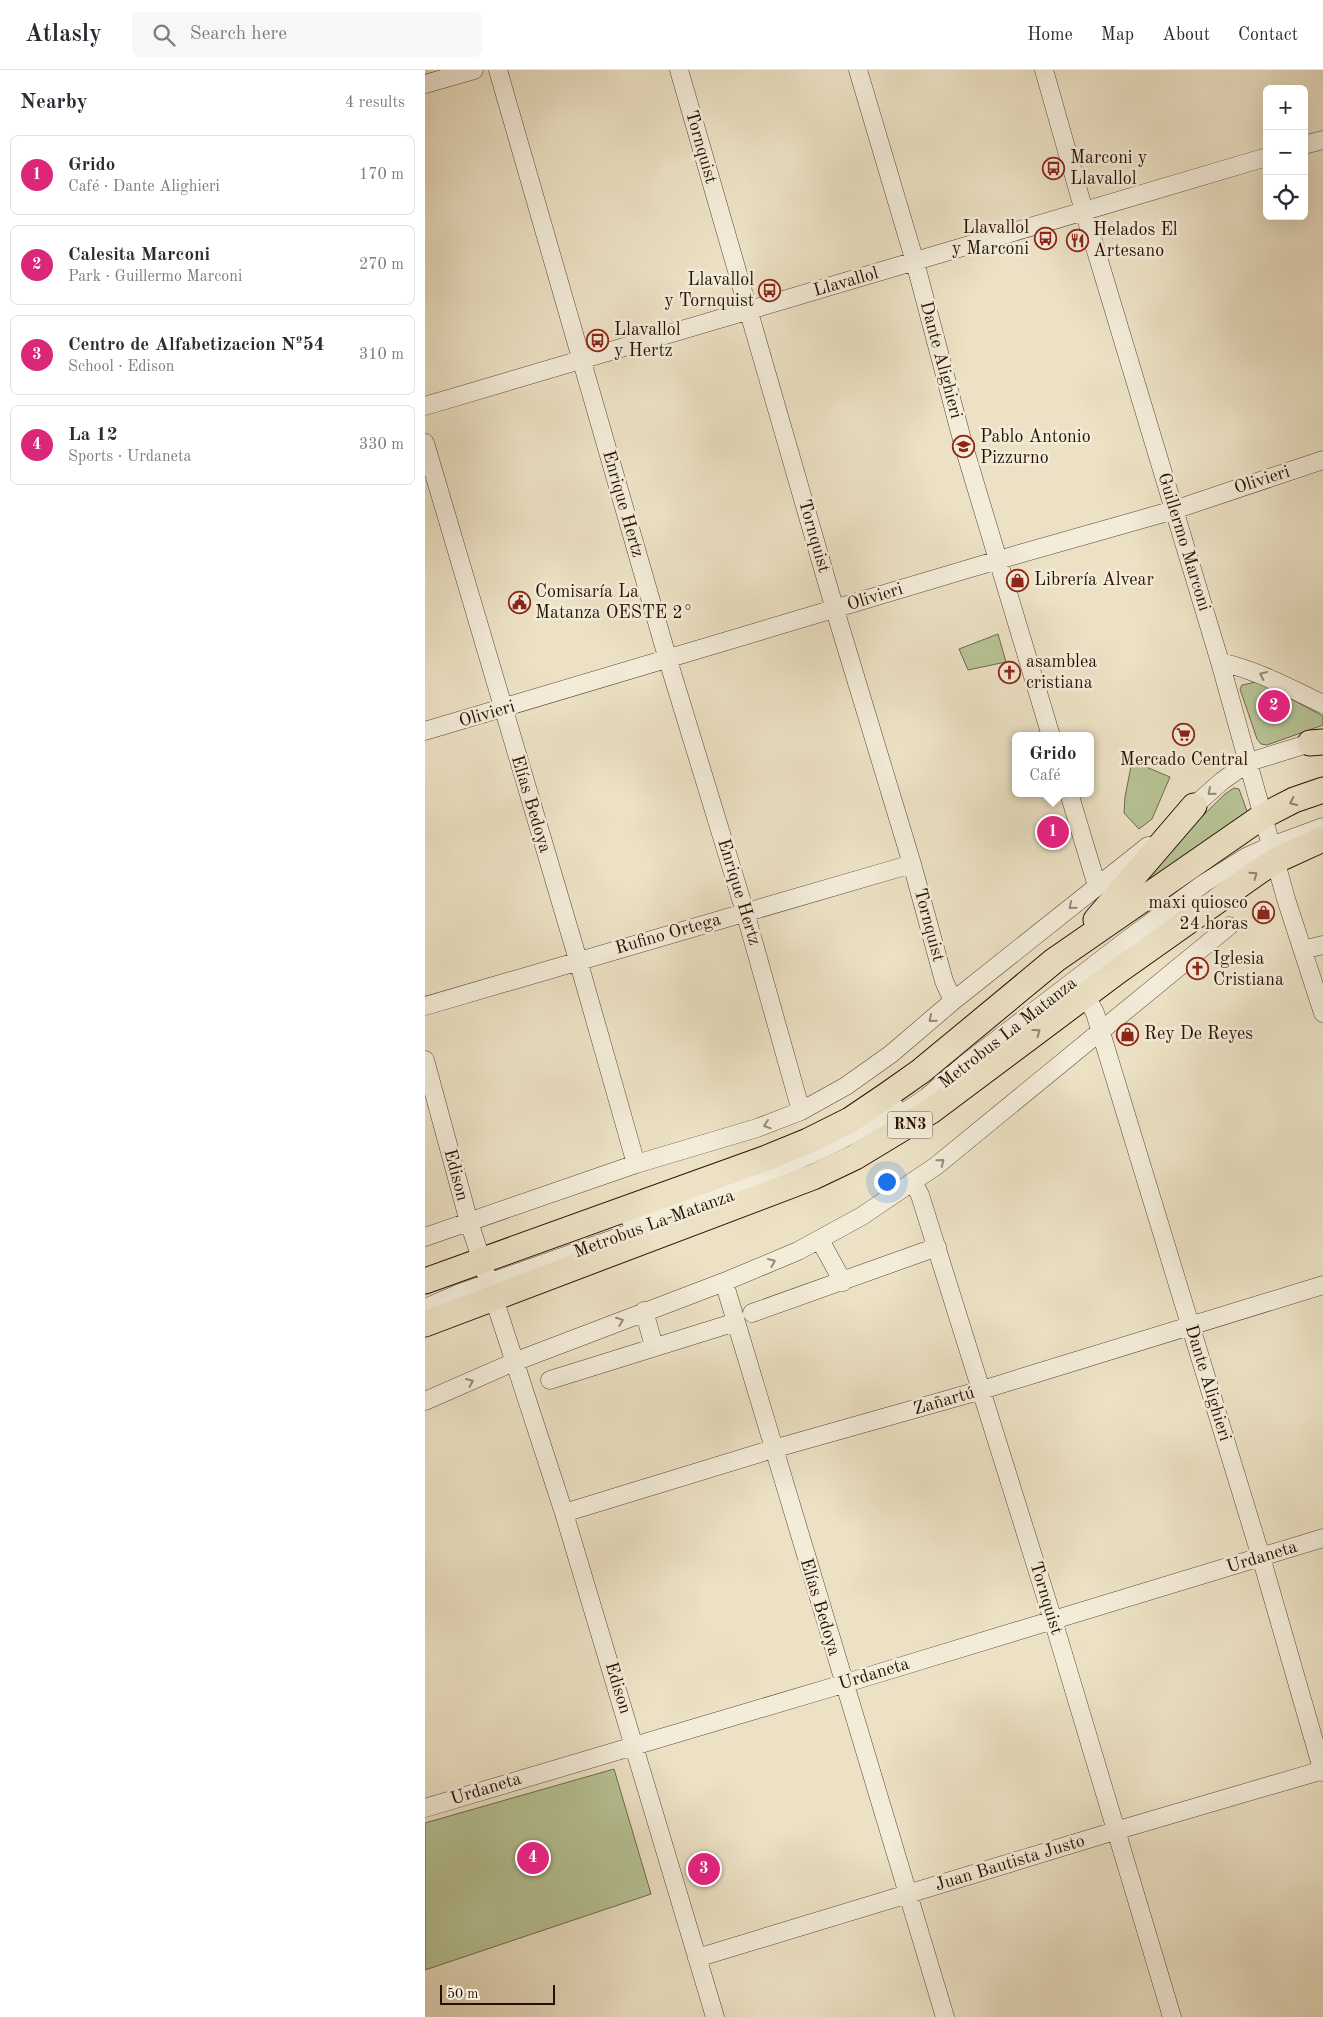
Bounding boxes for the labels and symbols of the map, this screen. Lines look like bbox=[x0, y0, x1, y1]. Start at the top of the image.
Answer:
street label: Tornquist bbox=[682, 108, 720, 186]
place label: Marconi y Llavallol bbox=[1070, 149, 1148, 188]
bus stop icon: Marconi y Llavallol bbox=[1042, 156, 1066, 180]
place label: Llavallol y Marconi bbox=[952, 219, 1029, 258]
place label: Helados El Artesano bbox=[1093, 221, 1178, 260]
bus stop icon: Llavallol y Marconi bbox=[1033, 226, 1057, 250]
restaurant icon: Helados El Artesano bbox=[1065, 228, 1089, 252]
street label: Llavallol bbox=[812, 264, 881, 300]
place label: Llavallol y Tornquist bbox=[664, 271, 754, 310]
bus stop icon: Llavallol y Tornquist bbox=[758, 278, 782, 302]
street label: Dante Alighieri bbox=[917, 299, 965, 421]
place label: Llavallol y Hertz bbox=[614, 321, 681, 360]
bus stop icon: Llavallol y Hertz bbox=[586, 328, 610, 352]
place label: Pablo Antonio Pizzurno bbox=[980, 428, 1091, 467]
school or university icon: Pablo Antonio Pizzurno bbox=[952, 435, 976, 459]
street label: Enrique Hertz bbox=[599, 448, 647, 560]
street label: Olivieri bbox=[1232, 463, 1292, 497]
street label: Guillermo Marconi bbox=[1154, 471, 1214, 614]
street label: Tornquist bbox=[795, 497, 833, 575]
shop icon: Librería Alvear bbox=[1006, 568, 1030, 592]
place label: Librería Alvear bbox=[1034, 571, 1154, 589]
street label: Olivieri bbox=[845, 580, 905, 614]
place label: Comisaría La Matanza OESTE 2° bbox=[535, 583, 693, 622]
public building icon: Comisaría La Matanza OESTE 2° bbox=[507, 590, 531, 614]
place label: asamblea cristiana bbox=[1026, 653, 1097, 692]
church icon: asamblea cristiana bbox=[998, 660, 1022, 684]
one-way arrow bbox=[1259, 671, 1268, 682]
pin: 2 bbox=[1258, 687, 1290, 725]
street label: Olivieri bbox=[457, 697, 517, 731]
supermarket icon: Mercado Central bbox=[1172, 723, 1196, 747]
place label: Mercado Central bbox=[1120, 751, 1248, 769]
street label: Elías Bedoya bbox=[508, 753, 554, 855]
one-way arrow bbox=[1207, 786, 1216, 795]
one-way arrow bbox=[1289, 795, 1298, 805]
pin: 1 bbox=[1037, 813, 1069, 851]
street label: Enrique Hertz bbox=[714, 837, 764, 947]
one-way arrow bbox=[1248, 872, 1257, 881]
street label: Tornquist bbox=[911, 886, 947, 964]
place label: maxi quiosco 24 horas bbox=[1149, 894, 1248, 933]
one-way arrow bbox=[1069, 901, 1078, 909]
shop icon: maxi quiosco 24 horas bbox=[1252, 901, 1276, 925]
street label: Rufino Ortega bbox=[613, 910, 723, 958]
place label: Iglesia Cristiana bbox=[1213, 950, 1284, 989]
church icon: Iglesia Cristiana bbox=[1185, 957, 1209, 981]
street label: Metrobus La Matanza bbox=[936, 974, 1080, 1092]
one-way arrow bbox=[928, 1014, 937, 1023]
shop icon: Rey De Reyes bbox=[1116, 1022, 1140, 1046]
place label: Rey De Reyes bbox=[1144, 1025, 1253, 1043]
one-way arrow bbox=[1031, 1029, 1040, 1037]
road number: RN3 bbox=[887, 1112, 933, 1138]
one-way arrow bbox=[763, 1119, 771, 1129]
street label: Edison bbox=[440, 1147, 472, 1203]
one-way arrow bbox=[935, 1159, 944, 1167]
your location bbox=[874, 1169, 900, 1195]
street label: Metrobus La Matanza bbox=[571, 1187, 737, 1261]
one-way arrow bbox=[767, 1257, 776, 1268]
one-way arrow bbox=[615, 1316, 624, 1327]
street label: Dante Alighieri bbox=[1182, 1323, 1234, 1443]
one-way arrow bbox=[465, 1377, 474, 1388]
street label: Zañartú bbox=[911, 1384, 977, 1418]
street label: Urdaneta bbox=[1225, 1538, 1300, 1576]
street label: Elías Bedoya bbox=[797, 1556, 843, 1658]
street label: Tornquist bbox=[1026, 1559, 1066, 1637]
street label: Urdaneta bbox=[837, 1655, 912, 1693]
street label: Edison bbox=[602, 1660, 634, 1716]
street label: Urdaneta bbox=[449, 1770, 524, 1808]
street label: Juan Bautista Justo bbox=[933, 1832, 1087, 1894]
pin: 4 bbox=[517, 1839, 549, 1877]
pin: 3 bbox=[688, 1850, 720, 1888]
scale bar bbox=[440, 1982, 555, 2005]

